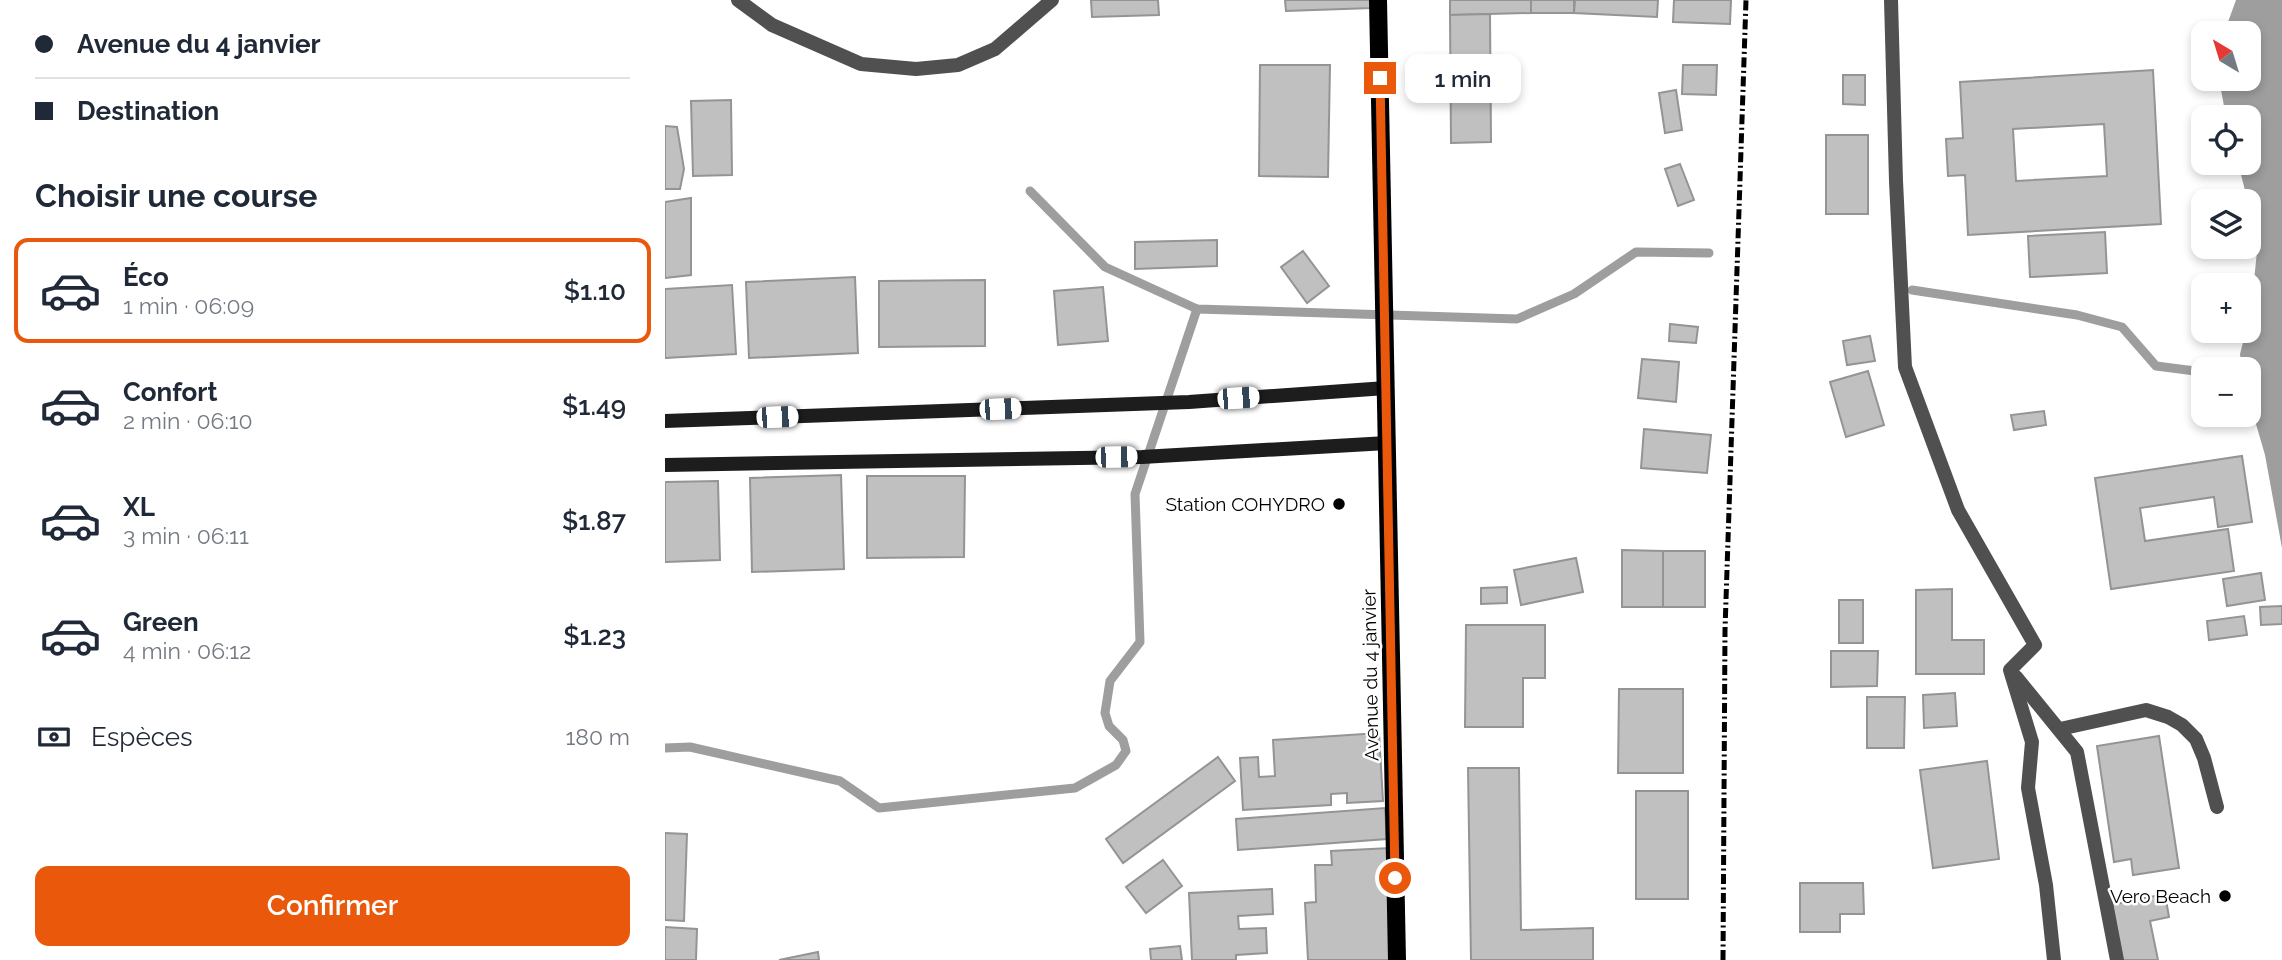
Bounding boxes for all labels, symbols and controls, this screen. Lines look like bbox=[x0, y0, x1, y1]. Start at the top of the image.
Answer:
north arrow bbox=[2191, 21, 2261, 91]
map controls bbox=[2191, 21, 2261, 427]
text: Avenue du 4 janvier bbox=[77, 29, 321, 59]
callout: 1 min bbox=[1405, 54, 1520, 102]
route end bbox=[1364, 62, 1396, 94]
text: 1 min bbox=[1434, 65, 1492, 92]
text: Destination bbox=[77, 96, 219, 126]
button: locate bbox=[2191, 105, 2261, 175]
text: Choisir une course bbox=[35, 177, 318, 214]
button: layers bbox=[2191, 189, 2261, 259]
icon: car bbox=[39, 259, 102, 322]
text: Éco bbox=[123, 262, 169, 292]
button: + bbox=[2191, 273, 2261, 343]
text: $1.10 bbox=[564, 276, 626, 306]
text: 1 min · 06:09 bbox=[123, 292, 254, 319]
button: − bbox=[2191, 357, 2261, 427]
icon: car bbox=[39, 374, 102, 437]
text: Confort bbox=[123, 377, 217, 407]
car bbox=[1217, 386, 1260, 410]
text: $1.49 bbox=[562, 391, 626, 421]
car bbox=[979, 398, 1022, 420]
car bbox=[756, 406, 799, 428]
text: 2 min · 06:10 bbox=[123, 407, 253, 434]
car bbox=[1095, 446, 1138, 468]
icon: car bbox=[39, 489, 102, 552]
text: XL bbox=[123, 492, 155, 522]
place label: Station COHYDRO bbox=[1165, 493, 1325, 515]
marker: Station COHYDRO bbox=[1331, 496, 1347, 512]
text: $1.87 bbox=[562, 506, 626, 536]
text: 3 min · 06:11 bbox=[123, 522, 249, 549]
street label: Avenue du 4 janvier bbox=[1357, 588, 1383, 761]
icon: car bbox=[39, 604, 102, 667]
text: Green bbox=[123, 607, 199, 637]
text: $1.23 bbox=[563, 621, 626, 651]
text: 4 min · 06:12 bbox=[123, 637, 251, 664]
icon: cash bbox=[35, 718, 73, 756]
text: Espèces bbox=[91, 722, 193, 752]
text: 180 m bbox=[565, 723, 630, 750]
route start bbox=[1379, 862, 1411, 894]
button: Confirmer bbox=[35, 866, 630, 946]
place label: Vero Beach bbox=[2110, 885, 2211, 907]
marker: Vero Beach bbox=[2217, 888, 2233, 904]

